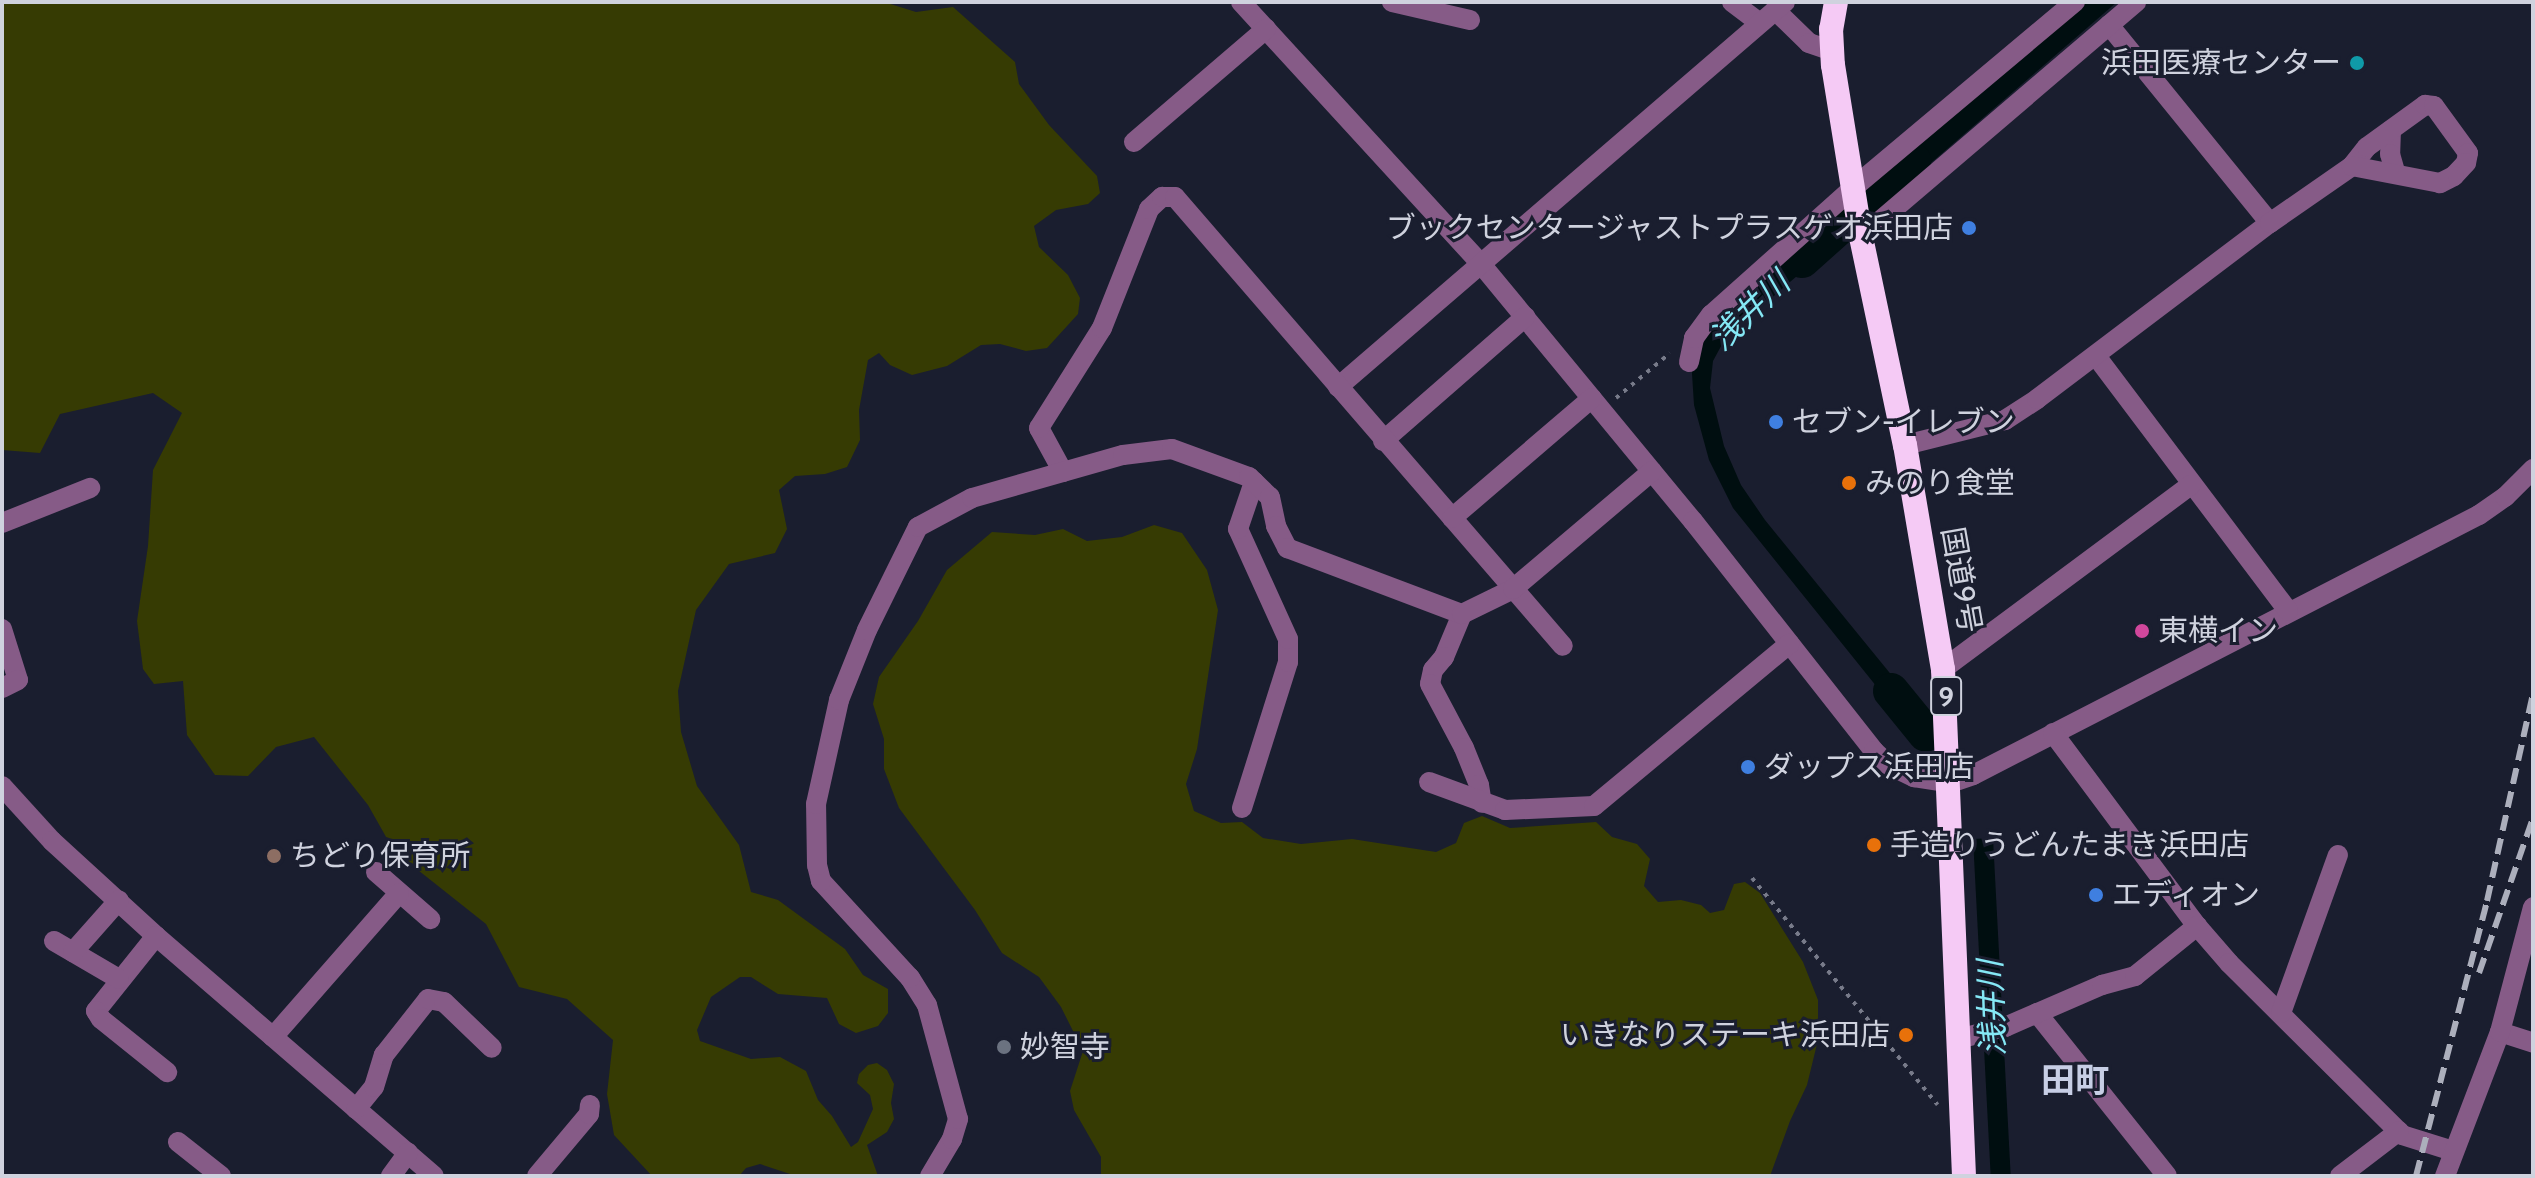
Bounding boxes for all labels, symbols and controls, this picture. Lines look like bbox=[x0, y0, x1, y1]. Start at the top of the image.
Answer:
place label: 浜田医療センター bbox=[2101, 45, 2341, 81]
marker: 浜田医療センター bbox=[2348, 54, 2366, 72]
place label: ブックセンタージャストプラスゲオ浜田店 bbox=[1383, 210, 1953, 246]
marker: ブックセンタージャストプラスゲオ浜田店 bbox=[1960, 219, 1978, 237]
water label: 浅井川 bbox=[1702, 264, 1798, 358]
place label: セブン-イレブン bbox=[1792, 404, 2015, 440]
marker: セブン-イレブン bbox=[1767, 413, 1785, 431]
place label: みのり食堂 bbox=[1865, 465, 2015, 501]
marker: みのり食堂 bbox=[1840, 474, 1858, 492]
street label: 国道9号 bbox=[1934, 524, 1988, 636]
place label: 東横イン bbox=[2158, 613, 2278, 649]
marker: 東横イン bbox=[2133, 622, 2151, 640]
road number: 9 bbox=[1930, 672, 1962, 720]
place label: ダップス浜田店 bbox=[1764, 749, 1974, 785]
marker: ダップス浜田店 bbox=[1739, 758, 1757, 776]
place label: 手造りうどんたまき浜田店 bbox=[1890, 827, 2250, 863]
marker: 手造りうどんたまき浜田店 bbox=[1865, 836, 1883, 854]
place label: ちどり保育所 bbox=[290, 838, 470, 874]
marker: ちどり保育所 bbox=[265, 847, 283, 865]
place label: エディオン bbox=[2112, 877, 2262, 913]
marker: エディオン bbox=[2087, 886, 2105, 904]
water label: 浅井川 bbox=[1971, 959, 2013, 1057]
place label: いきなりステーキ浜田店 bbox=[1560, 1017, 1890, 1053]
marker: いきなりステーキ浜田店 bbox=[1897, 1026, 1915, 1044]
place label: 妙智寺 bbox=[1020, 1029, 1110, 1065]
marker: 妙智寺 bbox=[995, 1038, 1013, 1056]
district label: 田町 bbox=[2041, 1061, 2109, 1101]

